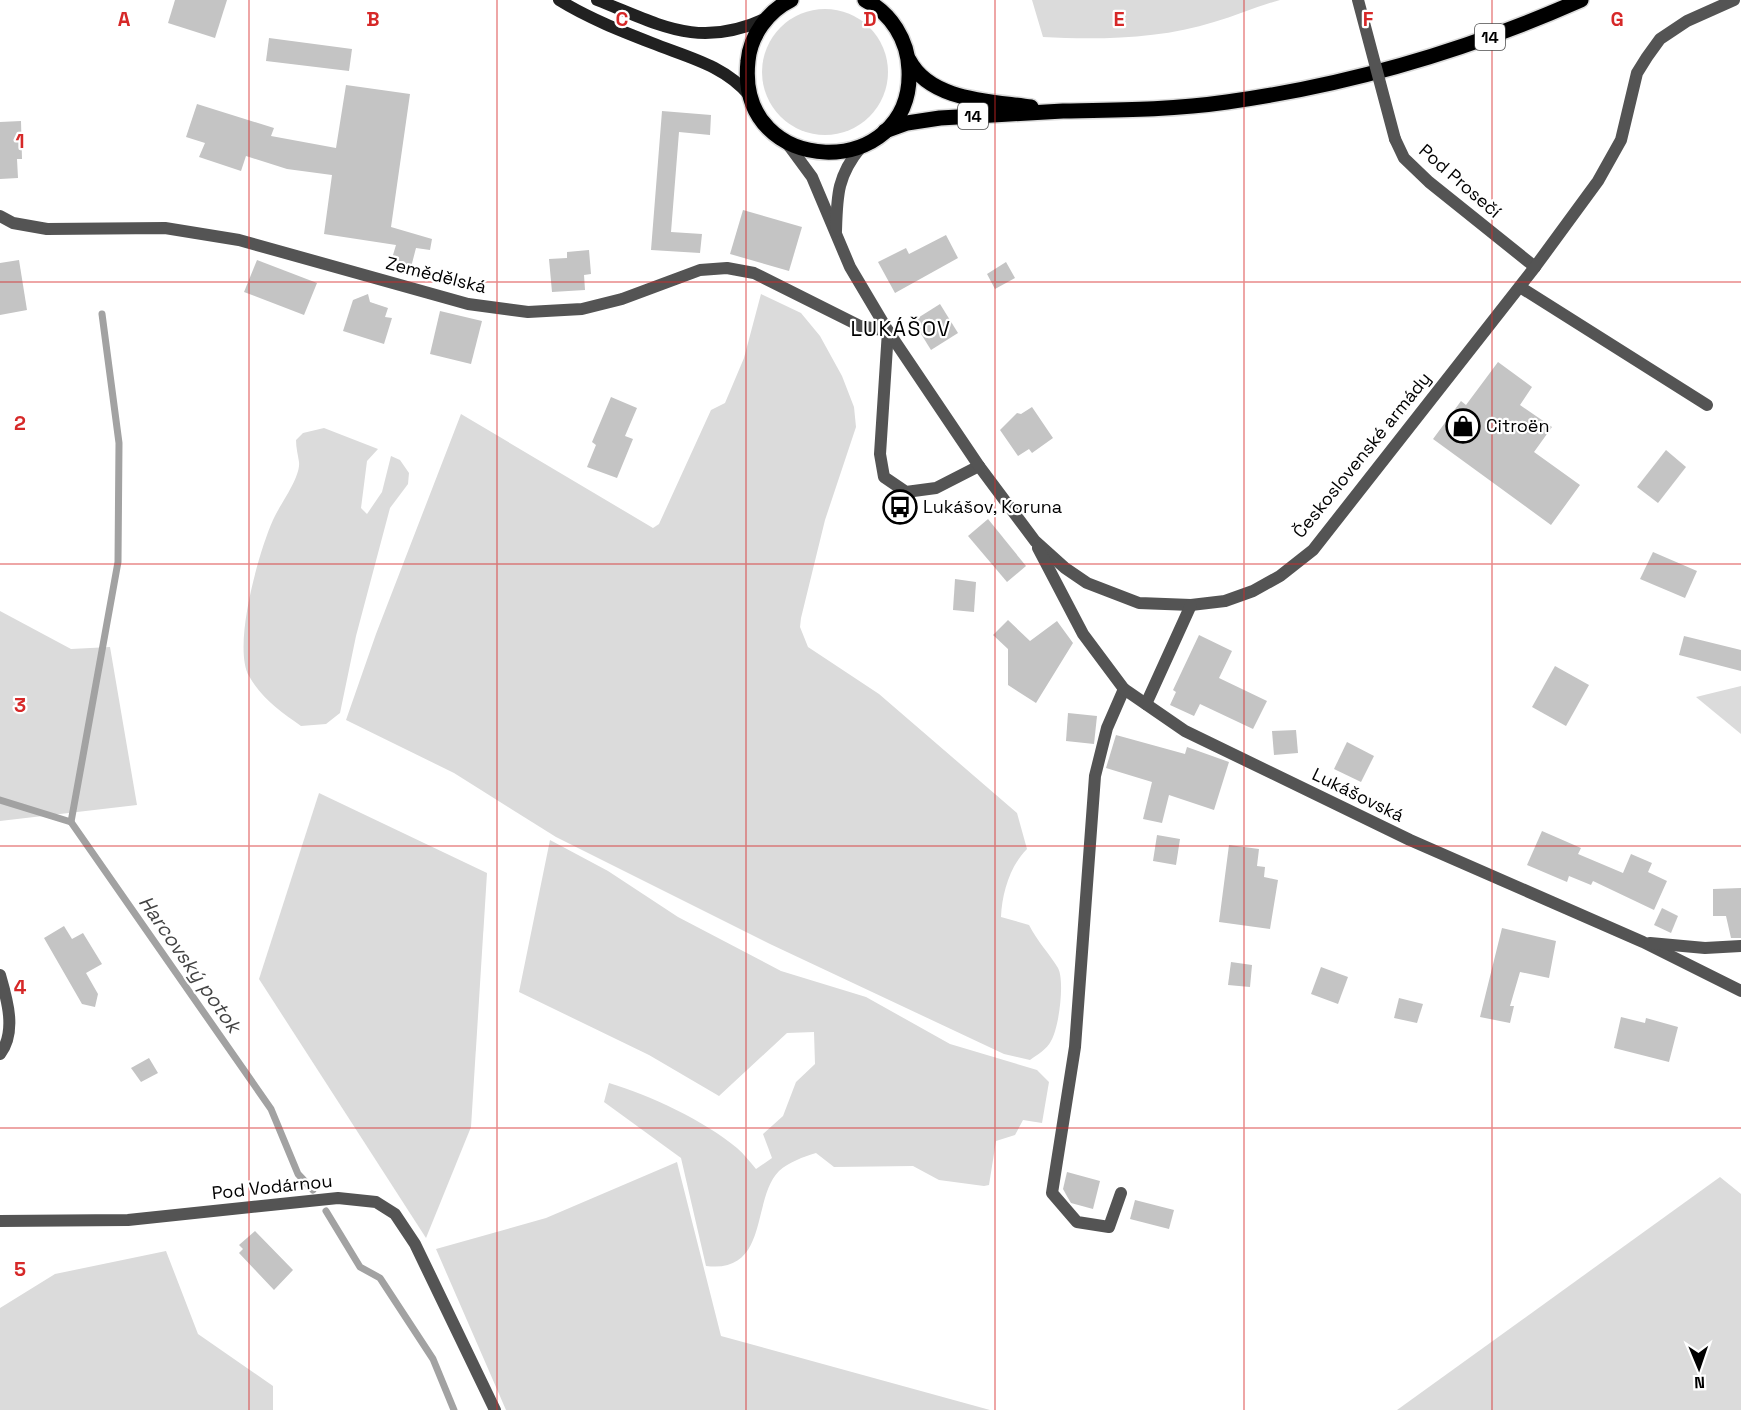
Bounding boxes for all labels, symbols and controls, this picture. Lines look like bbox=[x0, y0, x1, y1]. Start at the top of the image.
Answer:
text: A bbox=[118, 6, 131, 32]
text: B bbox=[366, 6, 380, 32]
text: C bbox=[616, 6, 629, 32]
text: D bbox=[863, 6, 877, 32]
text: E bbox=[1113, 6, 1125, 32]
text: F bbox=[1363, 6, 1374, 32]
text: G bbox=[1610, 6, 1624, 32]
road number: 14 bbox=[1475, 24, 1505, 50]
road number: 14 bbox=[958, 103, 988, 129]
text: 1 bbox=[15, 128, 25, 154]
street label: Pod Prosečí bbox=[1414, 139, 1507, 223]
street label: Zemědělská bbox=[383, 251, 489, 298]
district label: LUKÁŠOV bbox=[850, 315, 952, 342]
street label: Československé armády bbox=[1288, 367, 1436, 542]
shop icon: Citroën bbox=[1445, 408, 1481, 444]
text: 2 bbox=[14, 410, 26, 436]
place label: Citroën bbox=[1486, 414, 1550, 437]
bus stop icon: Lukášov, Koruna bbox=[882, 489, 918, 525]
place label: Lukášov, Koruna bbox=[923, 495, 1062, 518]
text: 3 bbox=[14, 692, 26, 718]
street label: Lukášovská bbox=[1308, 762, 1408, 827]
water label: Harcovský potok bbox=[133, 890, 248, 1040]
text: 4 bbox=[14, 974, 27, 1000]
street label: Pod Vodárnou bbox=[211, 1169, 333, 1204]
text: 5 bbox=[14, 1256, 26, 1282]
north arrow bbox=[1669, 1338, 1729, 1398]
text: N bbox=[1694, 1372, 1705, 1393]

